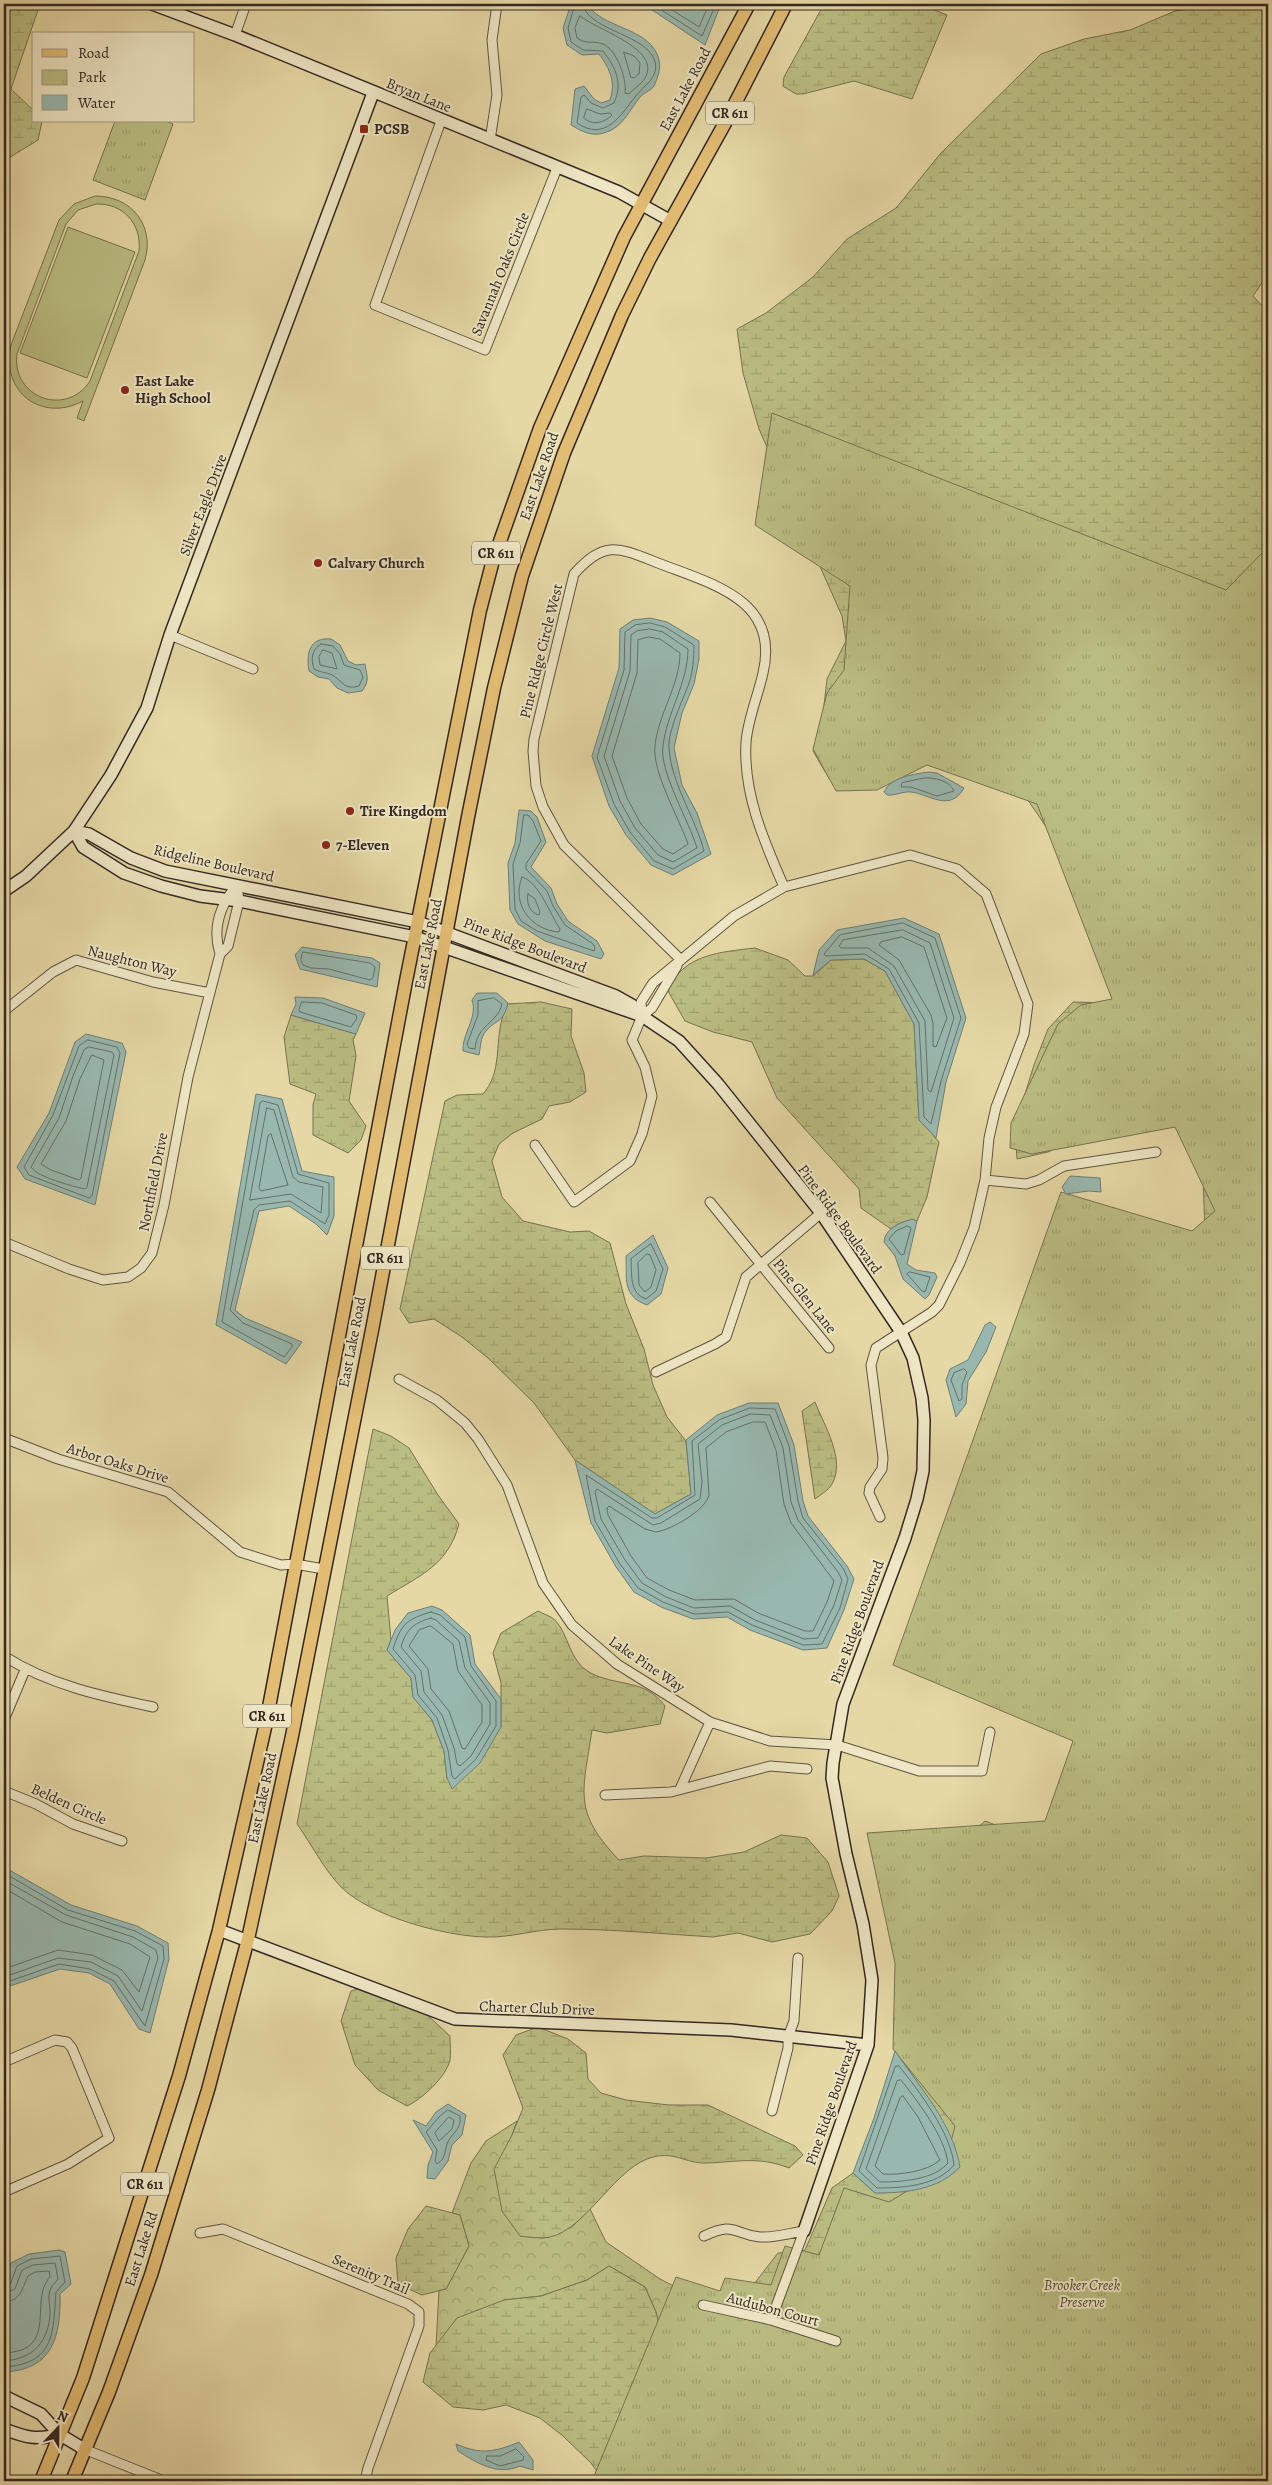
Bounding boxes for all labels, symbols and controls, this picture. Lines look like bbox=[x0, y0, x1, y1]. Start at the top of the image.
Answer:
legend bbox=[32, 32, 195, 122]
text: Road bbox=[78, 43, 110, 63]
street label: East Lake Road bbox=[655, 43, 716, 134]
text: Park bbox=[78, 67, 107, 87]
street label: Bryan Lane bbox=[383, 73, 455, 117]
text: Water bbox=[77, 93, 115, 113]
road number: CR 611 bbox=[706, 102, 754, 125]
place label: PCSB bbox=[374, 119, 409, 139]
marker: PCSB bbox=[358, 123, 370, 135]
street label: Savannah Oaks Circle bbox=[466, 209, 534, 339]
place label: East Lake High School bbox=[135, 371, 211, 408]
marker: East Lake High School bbox=[119, 384, 131, 396]
street label: East Lake Road bbox=[515, 428, 564, 523]
street label: Silver Eagle Drive bbox=[174, 451, 232, 559]
road number: CR 611 bbox=[472, 542, 520, 564]
place label: Calvary Church bbox=[328, 553, 425, 573]
marker: Calvary Church bbox=[312, 557, 324, 569]
street label: Pine Ridge Circle West bbox=[515, 582, 567, 720]
place label: Tire Kingdom bbox=[360, 801, 447, 821]
marker: Tire Kingdom bbox=[344, 805, 356, 817]
place label: 7-Eleven bbox=[336, 835, 390, 855]
street label: Ridgeline Boulevard bbox=[152, 839, 277, 887]
marker: 7-Eleven bbox=[320, 839, 332, 851]
street label: East Lake Road bbox=[409, 896, 447, 991]
street label: Pine Ridge Boulevard bbox=[460, 912, 590, 978]
street label: Naughton Way bbox=[85, 940, 179, 982]
street label: Northfield Drive bbox=[134, 1130, 172, 1233]
street label: Pine Ridge Boulevard bbox=[794, 1160, 887, 1278]
road number: CR 611 bbox=[361, 1246, 409, 1270]
street label: Pine Glen Lane bbox=[769, 1254, 842, 1338]
street label: East Lake Road bbox=[333, 1294, 371, 1389]
street label: Arbor Oaks Drive bbox=[64, 1438, 172, 1488]
street label: Pine Ridge Boulevard bbox=[825, 1556, 889, 1687]
street label: Lake Pine Way bbox=[605, 1631, 689, 1697]
road number: CR 611 bbox=[243, 1704, 291, 1728]
street label: East Lake Road bbox=[243, 1750, 282, 1845]
street label: Belden Circle bbox=[28, 1778, 110, 1830]
street label: Charter Club Drive bbox=[479, 1996, 596, 2020]
street label: Pine Ridge Boulevard bbox=[800, 2037, 862, 2168]
road number: CR 611 bbox=[121, 2172, 169, 2196]
street label: East Lake Rd bbox=[119, 2208, 163, 2289]
street label: Serenity Trail bbox=[329, 2249, 413, 2299]
park label: Brooker Creek Preserve bbox=[1044, 2275, 1120, 2312]
street label: Audubon Court bbox=[724, 2287, 821, 2331]
north arrow bbox=[32, 2402, 82, 2452]
text: N bbox=[54, 2406, 71, 2427]

